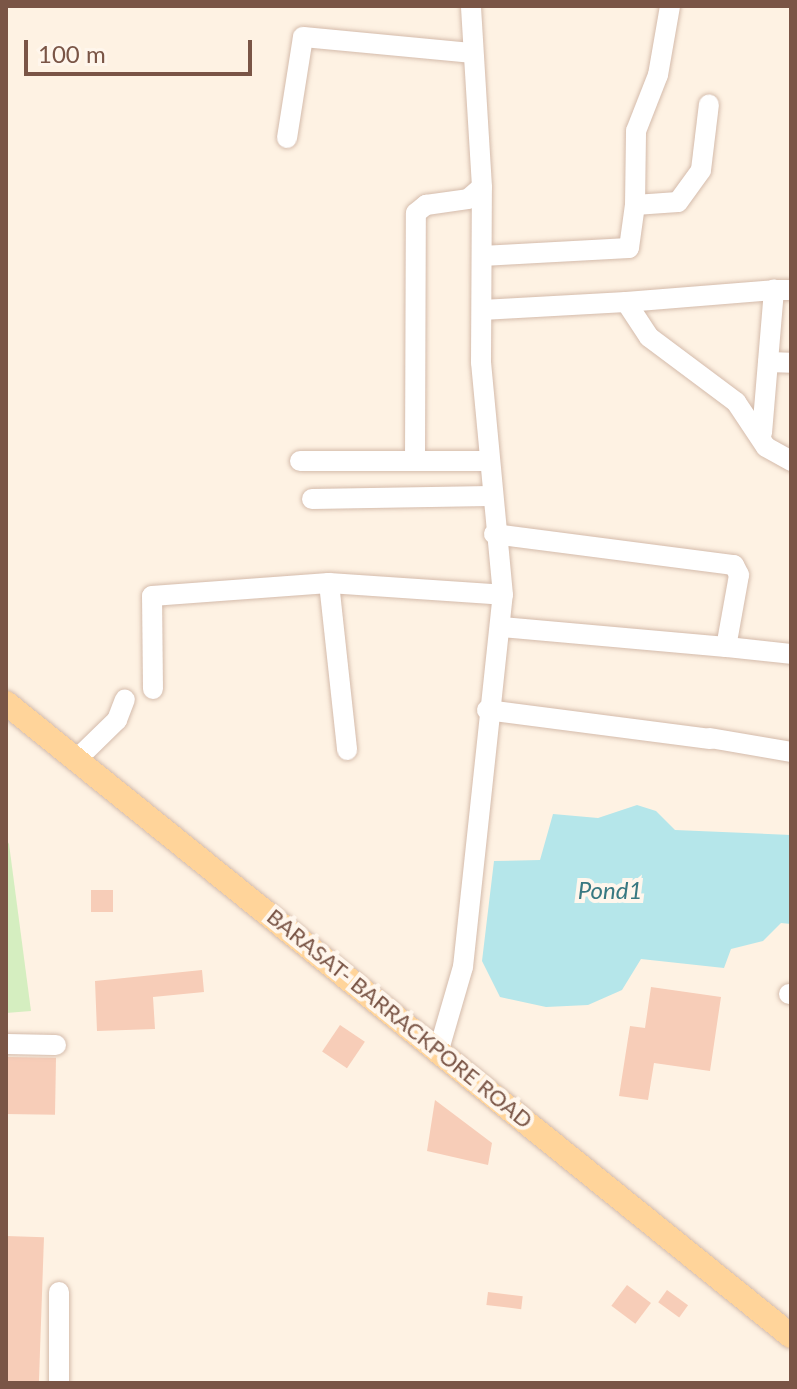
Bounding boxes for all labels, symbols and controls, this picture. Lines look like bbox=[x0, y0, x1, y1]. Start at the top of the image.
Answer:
scale bar bbox=[28, 24, 256, 74]
text: 100 m bbox=[38, 39, 106, 68]
water label: Pond1 bbox=[578, 876, 642, 904]
street label: BARASAT- BARRACKPORE ROAD bbox=[262, 903, 538, 1133]

